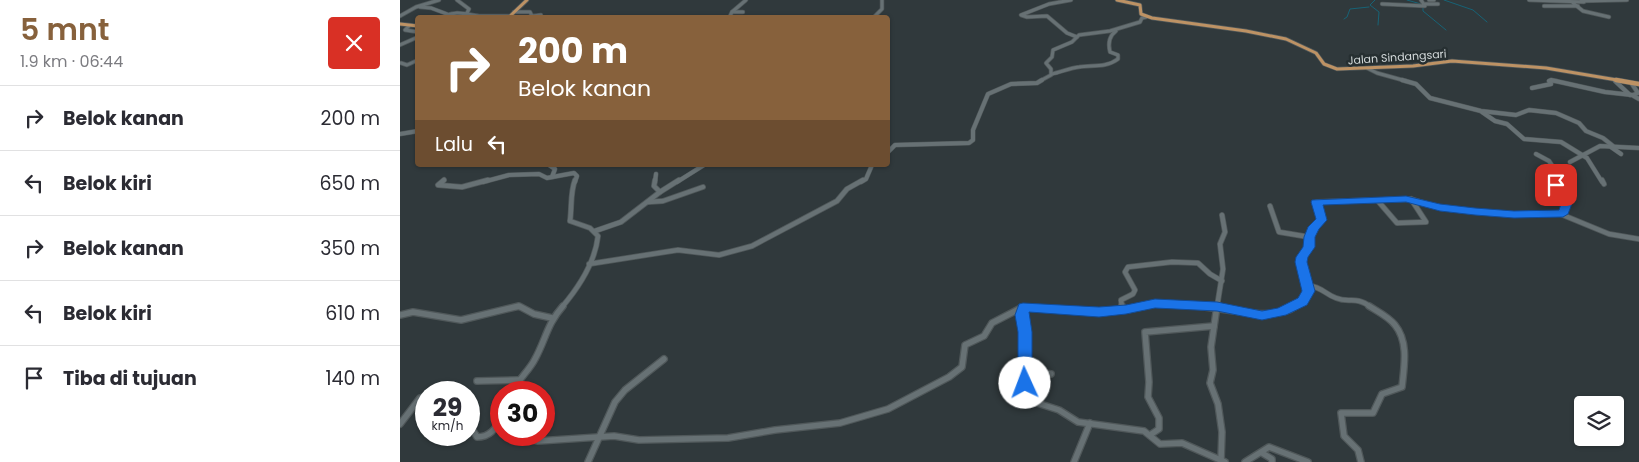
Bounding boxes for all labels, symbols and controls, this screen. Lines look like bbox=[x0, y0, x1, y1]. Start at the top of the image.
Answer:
text: 5 mnt bbox=[20, 8, 109, 51]
button: close bbox=[328, 17, 380, 69]
text: 200 m bbox=[518, 26, 628, 75]
icon: right bbox=[435, 35, 500, 100]
street label: Jalan Sindangsari bbox=[1347, 46, 1447, 68]
text: 1.9 km · 06:44 bbox=[20, 50, 123, 73]
text: Belok kanan bbox=[518, 73, 651, 104]
icon: right bbox=[20, 104, 48, 132]
text: Belok kanan bbox=[63, 105, 184, 132]
text: 200 m bbox=[321, 105, 380, 132]
icon: left bbox=[483, 130, 511, 158]
text: Lalu bbox=[435, 131, 473, 158]
pin bbox=[1535, 164, 1577, 206]
icon: left bbox=[20, 169, 48, 197]
text: Belok kiri bbox=[63, 170, 152, 197]
text: 650 m bbox=[319, 170, 380, 197]
icon: arrive bbox=[1542, 171, 1570, 199]
icon: right bbox=[20, 234, 48, 262]
text: Belok kanan bbox=[63, 235, 184, 262]
text: 350 m bbox=[320, 235, 380, 262]
icon: left bbox=[20, 299, 48, 327]
text: Belok kiri bbox=[63, 300, 152, 327]
text: 610 m bbox=[325, 300, 380, 327]
position arrow bbox=[998, 356, 1050, 408]
icon: arrive bbox=[20, 364, 48, 392]
text: Tiba di tujuan bbox=[63, 365, 197, 392]
text: 140 m bbox=[325, 365, 380, 392]
speed limit sign: 30 bbox=[490, 381, 555, 446]
text: 29 bbox=[433, 390, 462, 425]
map controls bbox=[1574, 396, 1624, 446]
button: layers bbox=[1574, 396, 1624, 446]
text: km/h bbox=[432, 417, 463, 434]

